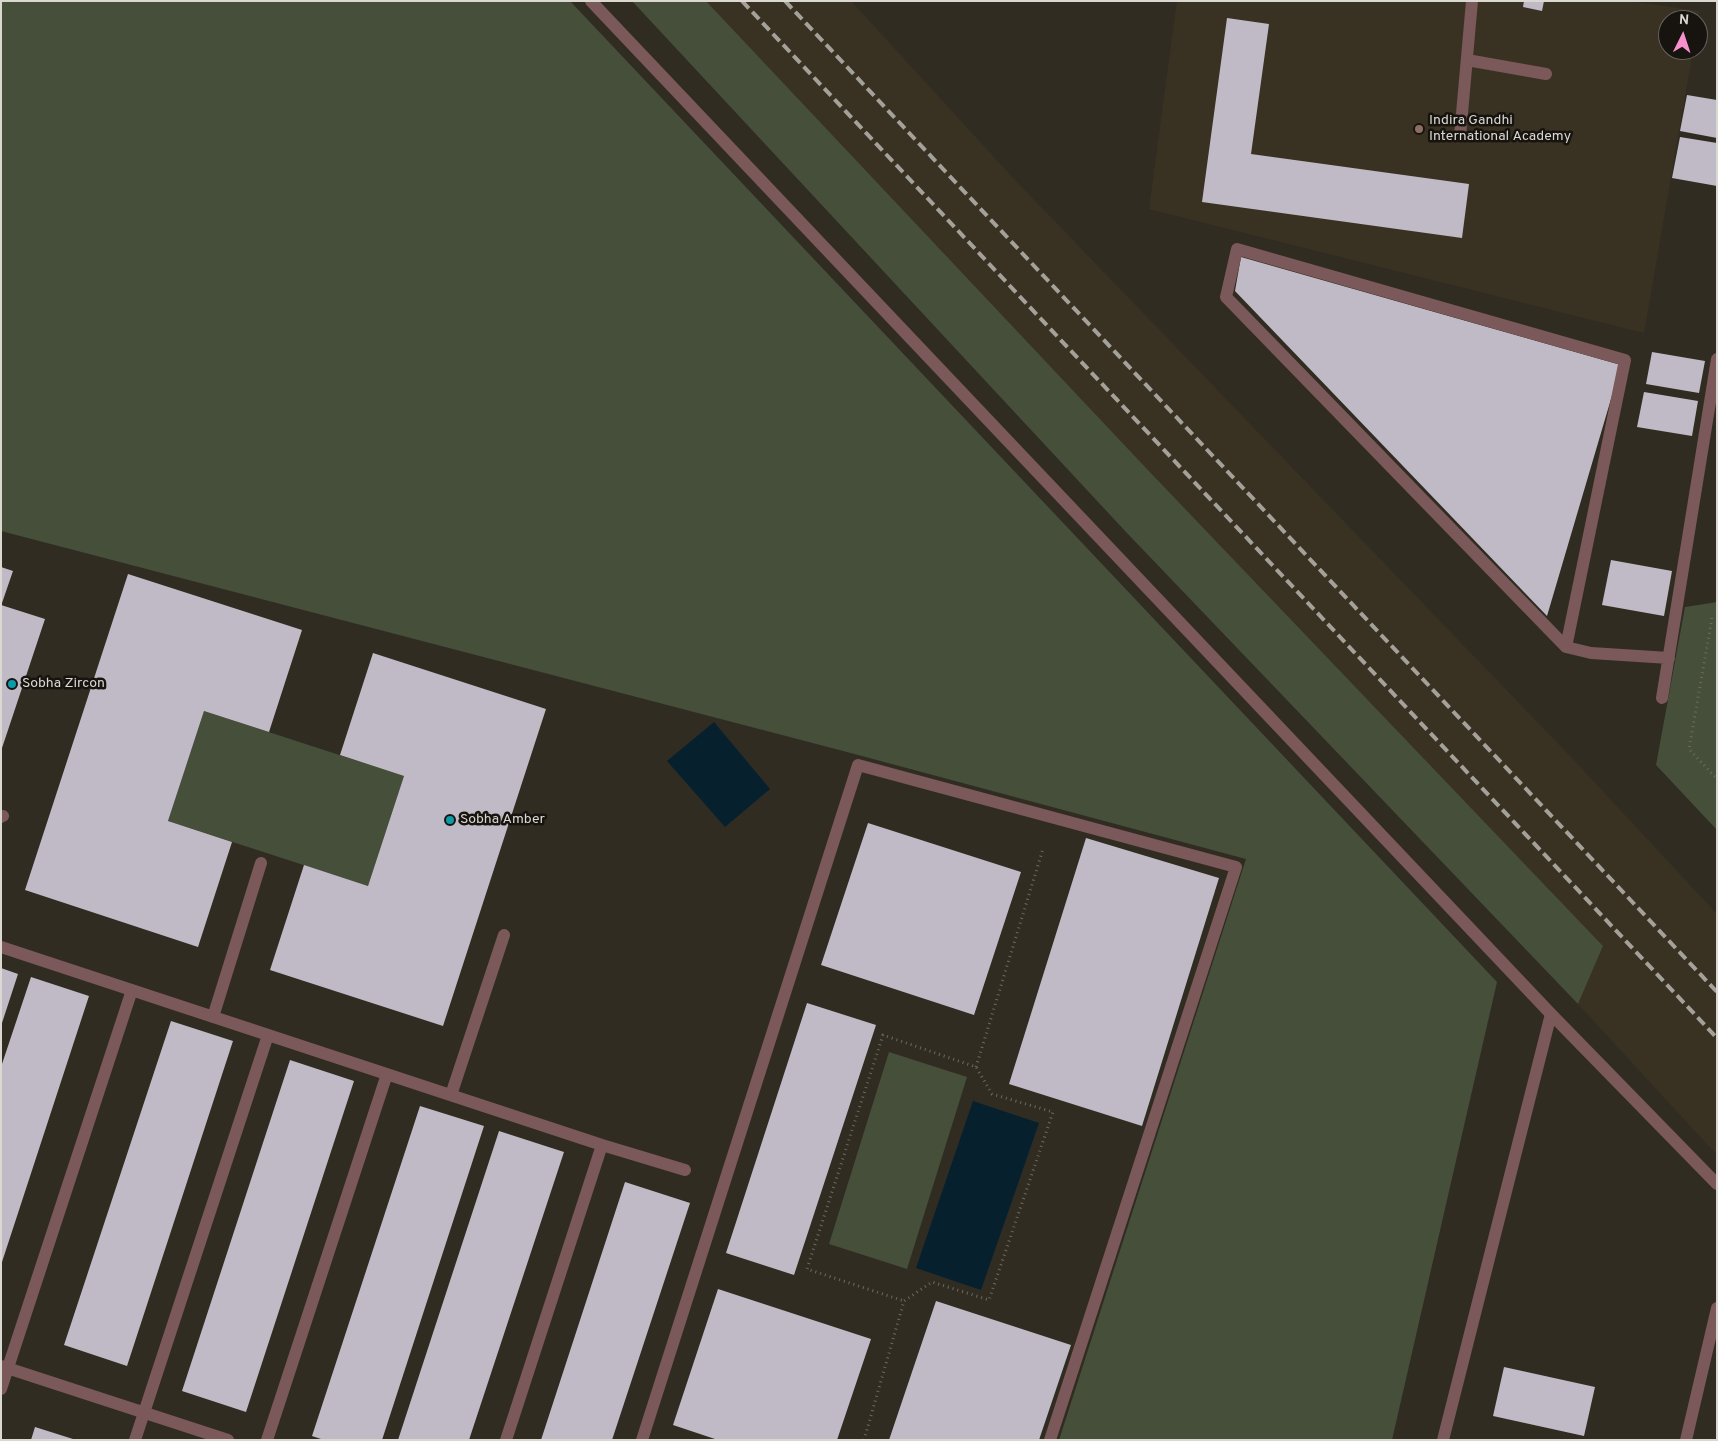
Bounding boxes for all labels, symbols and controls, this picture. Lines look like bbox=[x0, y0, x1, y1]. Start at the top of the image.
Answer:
north arrow bbox=[1658, 10, 1708, 60]
text: N bbox=[1678, 12, 1690, 29]
place label: Indira Gandhi International Academy bbox=[1429, 113, 1571, 146]
marker: Indira Gandhi International Academy bbox=[1413, 123, 1425, 135]
place label: Sobha Zircon bbox=[22, 676, 105, 692]
marker: Sobha Zircon bbox=[6, 678, 18, 690]
place label: Sobha Amber bbox=[460, 812, 545, 828]
marker: Sobha Amber bbox=[444, 814, 456, 826]

